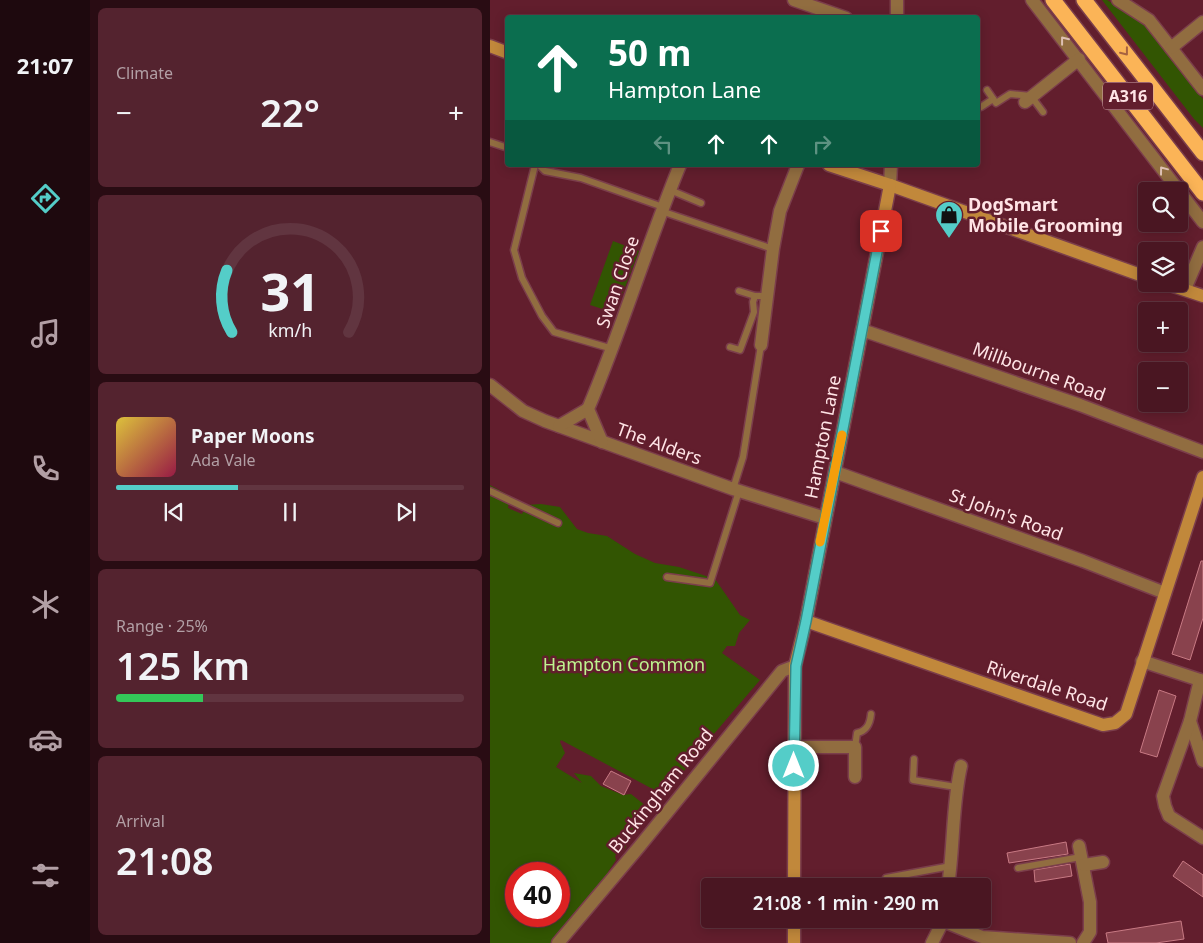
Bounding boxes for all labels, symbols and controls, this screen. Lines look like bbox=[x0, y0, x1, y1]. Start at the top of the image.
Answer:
text: 50 m bbox=[608, 29, 691, 76]
icon: ahead bbox=[525, 35, 590, 100]
one-way arrow bbox=[1061, 37, 1070, 46]
one-way arrow bbox=[1119, 46, 1127, 55]
text: 21:07 bbox=[17, 50, 73, 80]
text: Climate bbox=[116, 62, 173, 84]
text: Hampton Lane bbox=[608, 74, 761, 104]
road number: A316 bbox=[1103, 82, 1153, 110]
text: 22° bbox=[260, 86, 320, 138]
text: − bbox=[116, 93, 132, 131]
text: + bbox=[448, 93, 464, 131]
icon: left bbox=[649, 130, 677, 158]
icon: ahead bbox=[702, 130, 730, 158]
icon: ahead bbox=[755, 130, 783, 158]
icon: right bbox=[808, 130, 836, 158]
one-way arrow bbox=[1160, 166, 1169, 176]
icon: directions bbox=[28, 181, 63, 216]
map controls bbox=[1138, 182, 1188, 412]
button: search bbox=[1138, 182, 1188, 232]
place label: DogSmart Mobile Grooming bbox=[968, 192, 1123, 237]
shop icon: DogSmart Mobile Grooming bbox=[934, 200, 964, 239]
pin bbox=[860, 210, 902, 252]
icon: arrive bbox=[867, 217, 895, 245]
street label: Swan Close bbox=[590, 233, 644, 331]
button: layers bbox=[1138, 242, 1188, 292]
text: 31 bbox=[260, 255, 320, 326]
button: + bbox=[1138, 302, 1188, 352]
icon: music bbox=[28, 316, 63, 351]
text: km/h bbox=[268, 318, 312, 342]
street label: Millbourne Road bbox=[969, 336, 1109, 406]
button: − bbox=[1138, 362, 1188, 412]
street label: Hampton Lane bbox=[798, 373, 846, 501]
street label: The Alders bbox=[613, 416, 705, 470]
text: Paper Moons bbox=[191, 423, 315, 449]
text: Ada Vale bbox=[191, 449, 256, 471]
icon: phone bbox=[28, 451, 63, 486]
street label: St John's Road bbox=[946, 482, 1066, 546]
icon: previous bbox=[160, 498, 188, 526]
icon: pause bbox=[276, 498, 304, 526]
icon: next bbox=[392, 498, 420, 526]
icon: climate bbox=[28, 587, 63, 622]
text: Range · 25% bbox=[116, 615, 208, 637]
text: 125 km bbox=[116, 639, 250, 691]
park label: Hampton Common bbox=[543, 652, 705, 676]
street label: Riverdale Road bbox=[984, 654, 1111, 716]
icon: car bbox=[28, 722, 63, 757]
street label: Buckingham Road bbox=[602, 723, 718, 858]
position arrow bbox=[767, 739, 819, 791]
text: Arrival bbox=[116, 810, 165, 832]
text: 21:08 bbox=[116, 834, 213, 886]
icon: filters bbox=[28, 858, 63, 893]
speed limit sign: 40 bbox=[505, 862, 570, 927]
text: 21:08 · 1 min · 290 m bbox=[753, 890, 939, 916]

